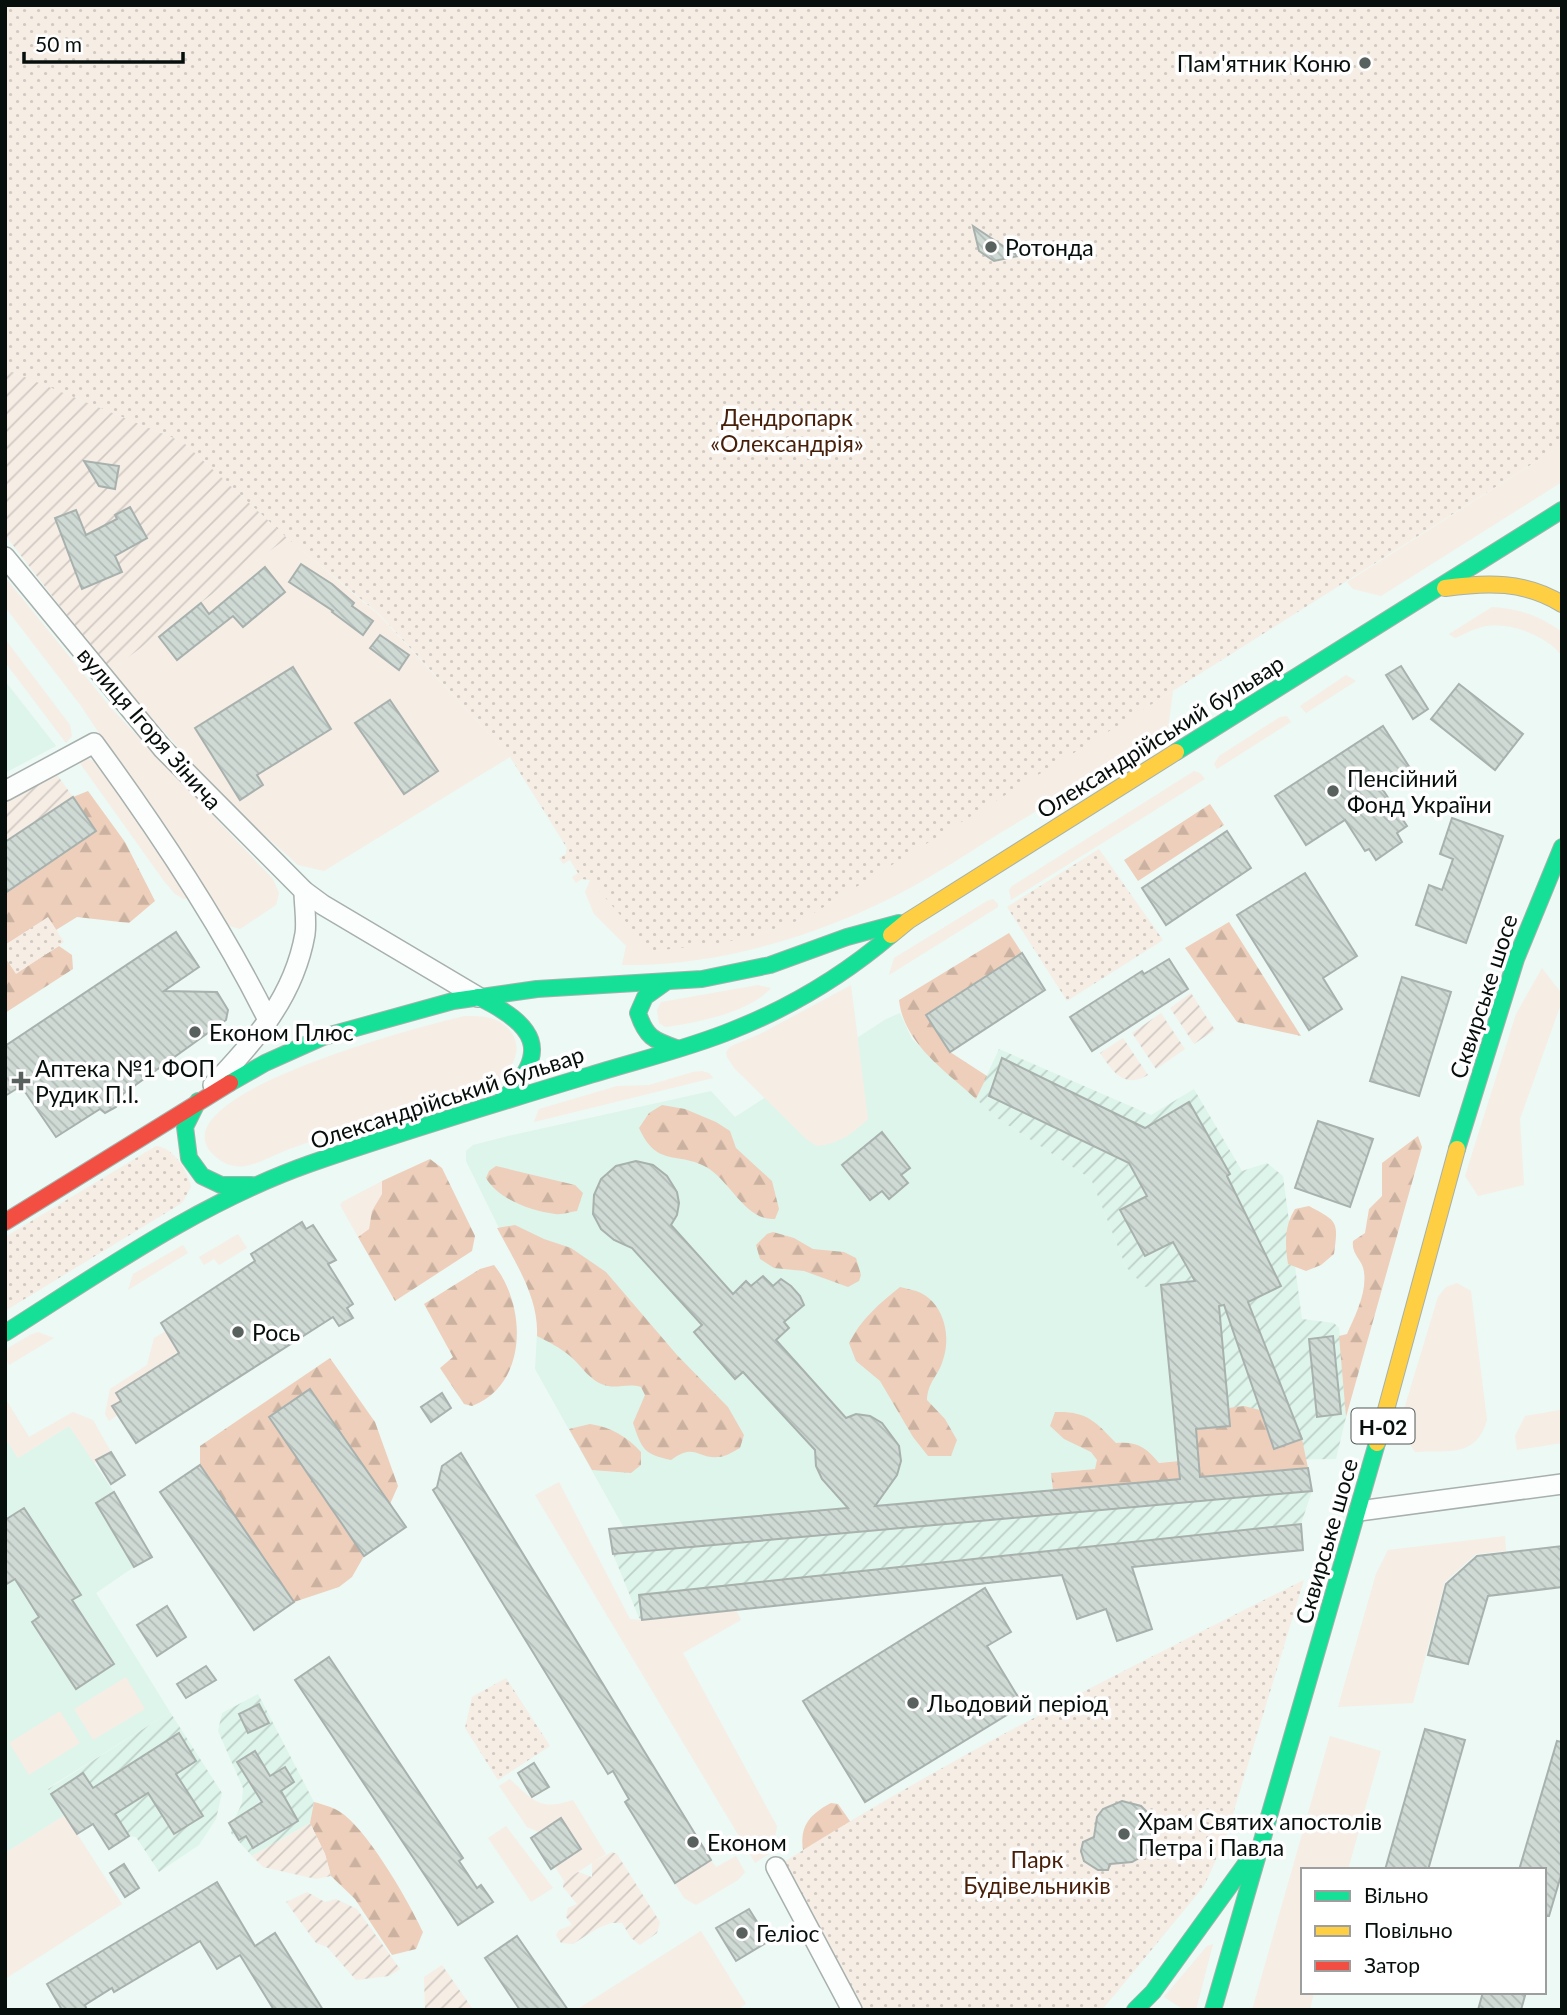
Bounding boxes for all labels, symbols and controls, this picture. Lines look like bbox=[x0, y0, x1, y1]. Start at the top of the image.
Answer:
scale bar bbox=[24, 21, 184, 65]
text: 50 m bbox=[35, 31, 82, 56]
place label: Пам'ятник Коню bbox=[1177, 49, 1351, 77]
marker: Пам'ятник Коню bbox=[1357, 55, 1373, 71]
place label: Ротонда bbox=[1005, 233, 1094, 261]
marker: Ротонда bbox=[983, 239, 999, 255]
park label: Дендропарк «Олександрія» bbox=[710, 403, 864, 457]
street label: вулиця Ігоря Зінича bbox=[72, 641, 228, 815]
street label: Олександрійський бульвар bbox=[1031, 648, 1289, 824]
place label: Пенсійний Фонд України bbox=[1347, 764, 1492, 818]
marker: Пенсійний Фонд України bbox=[1325, 783, 1341, 799]
street label: Сквирське шосе bbox=[1443, 910, 1523, 1082]
place label: Економ Плюс bbox=[209, 1018, 354, 1046]
marker: Економ Плюс bbox=[187, 1024, 203, 1040]
street label: Олександрійський бульвар bbox=[307, 1040, 587, 1154]
place label: Аптека №1 ФОП Рудик П.І. bbox=[35, 1054, 215, 1108]
marker: Аптека №1 ФОП Рудик П.І. bbox=[13, 1073, 29, 1089]
place label: Рось bbox=[252, 1318, 300, 1346]
marker: Рось bbox=[230, 1324, 246, 1340]
road number: Н-02 bbox=[1352, 1408, 1414, 1444]
street label: Сквирське шосе bbox=[1289, 1455, 1363, 1627]
place label: Льодовий період bbox=[926, 1689, 1108, 1717]
marker: Льодовий період bbox=[905, 1695, 921, 1711]
place label: Храм Святих апостолів Петра і Павла bbox=[1138, 1807, 1382, 1861]
marker: Храм Святих апостолів Петра і Павла bbox=[1116, 1826, 1132, 1842]
place label: Економ bbox=[707, 1828, 787, 1856]
marker: Економ bbox=[685, 1834, 701, 1850]
park label: Парк Будівельників bbox=[963, 1845, 1111, 1899]
legend bbox=[1301, 1868, 1546, 1994]
text: Вільно bbox=[1364, 1882, 1429, 1907]
text: Повільно bbox=[1364, 1917, 1453, 1942]
place label: Геліос bbox=[756, 1919, 820, 1947]
marker: Геліос bbox=[734, 1925, 750, 1941]
text: Затор bbox=[1364, 1952, 1420, 1977]

